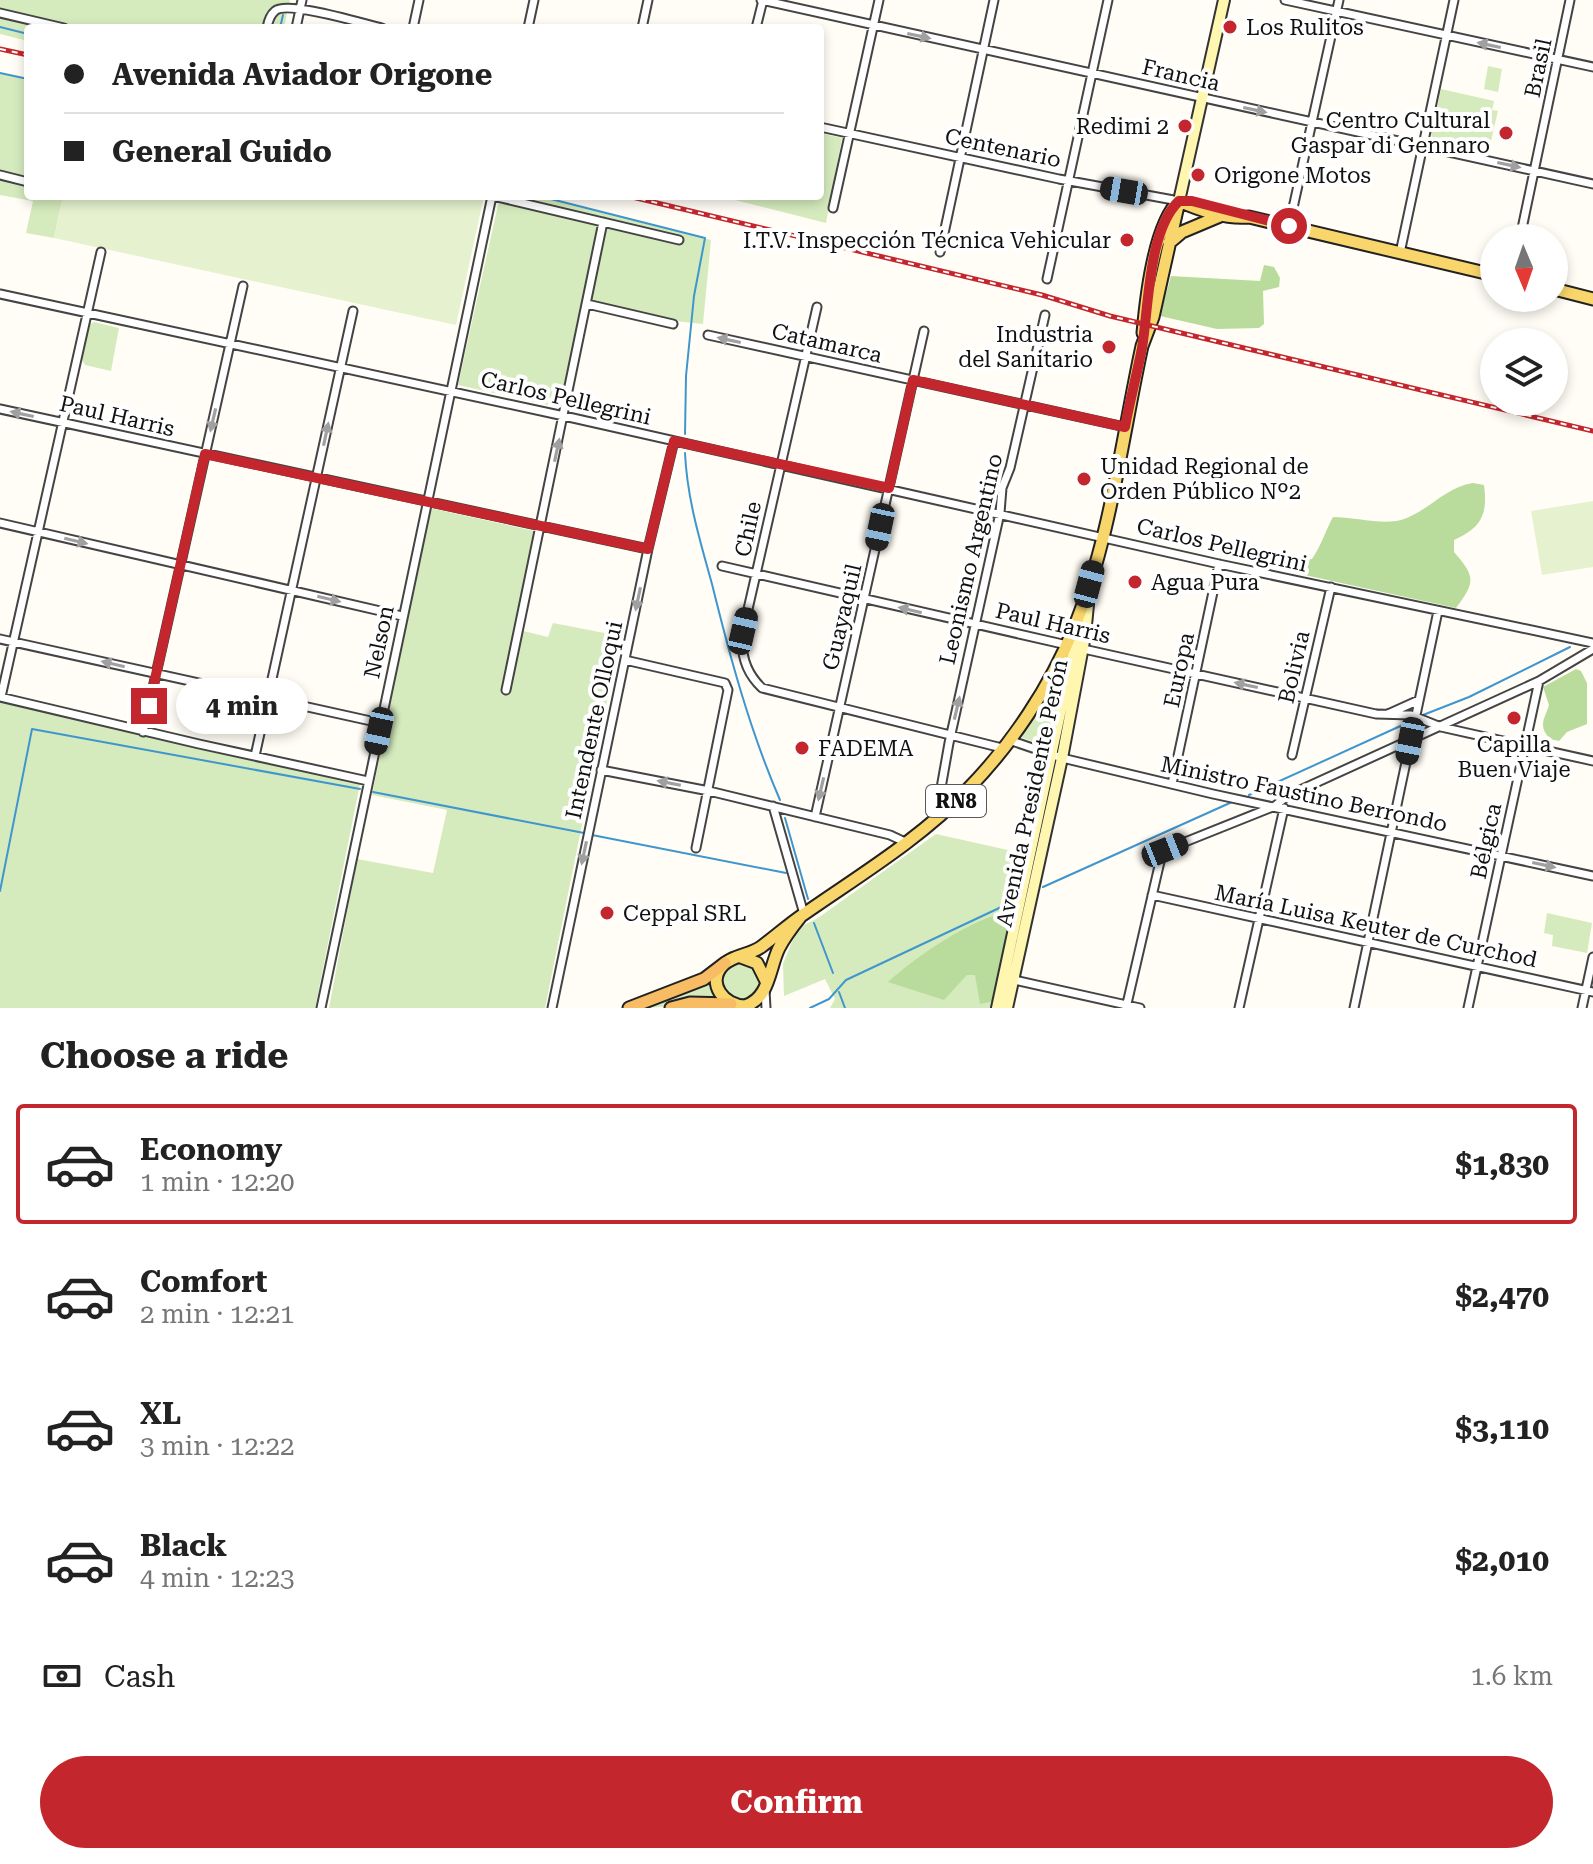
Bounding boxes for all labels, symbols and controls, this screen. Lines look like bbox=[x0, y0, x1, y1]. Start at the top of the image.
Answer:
place label: Los Rulitos bbox=[1246, 15, 1364, 40]
marker: Los Rulitos bbox=[1221, 18, 1239, 36]
one-way arrow bbox=[907, 30, 932, 43]
street label: Brasil bbox=[1520, 36, 1556, 100]
one-way arrow bbox=[1477, 38, 1502, 51]
street label: Francia bbox=[1140, 54, 1222, 96]
text: Avenida Aviador Origone bbox=[112, 57, 492, 92]
one-way arrow bbox=[1243, 104, 1268, 117]
place label: Centro Cultural Gaspar di Gennaro bbox=[1291, 108, 1490, 158]
place label: Redimi 2 bbox=[1076, 114, 1169, 139]
marker: Redimi 2 bbox=[1176, 117, 1194, 135]
street label: Centenario bbox=[943, 124, 1063, 172]
marker: Centro Cultural Gaspar di Gennaro bbox=[1497, 124, 1515, 142]
text: General Guido bbox=[112, 134, 332, 169]
one-way arrow bbox=[1497, 159, 1522, 172]
place label: Origone Motos bbox=[1214, 163, 1371, 188]
marker: Origone Motos bbox=[1189, 166, 1207, 184]
car bbox=[1098, 175, 1150, 207]
route start bbox=[1271, 208, 1307, 244]
north arrow bbox=[1480, 224, 1568, 312]
map controls bbox=[1480, 224, 1568, 416]
place label: I.T.V. Inspección Técnica Vehicular bbox=[743, 228, 1111, 253]
marker: I.T.V. Inspección Técnica Vehicular bbox=[1118, 231, 1136, 249]
street label: Catamarca bbox=[769, 318, 885, 368]
place label: Industria del Sanitario bbox=[958, 322, 1093, 372]
button: layers bbox=[1480, 328, 1568, 416]
one-way arrow bbox=[716, 333, 741, 346]
marker: Industria del Sanitario bbox=[1100, 338, 1118, 356]
street label: Carlos Pellegrini bbox=[478, 366, 654, 430]
street label: Paul Harris bbox=[57, 391, 177, 441]
one-way arrow bbox=[9, 407, 34, 420]
one-way arrow bbox=[206, 407, 219, 432]
one-way arrow bbox=[320, 421, 333, 446]
one-way arrow bbox=[551, 437, 564, 462]
street label: Leonismo Argentino bbox=[935, 451, 1007, 667]
place label: Unidad Regional de Orden Público Nº2 bbox=[1100, 454, 1309, 504]
marker: Unidad Regional de Orden Público Nº2 bbox=[1075, 470, 1093, 488]
street label: Chile bbox=[730, 499, 766, 559]
car bbox=[863, 501, 897, 553]
street label: Carlos Pellegrini bbox=[1134, 513, 1310, 577]
one-way arrow bbox=[64, 535, 89, 548]
car bbox=[1071, 558, 1107, 610]
street label: Guayaquil bbox=[818, 561, 866, 673]
place label: Agua Pura bbox=[1151, 570, 1259, 595]
marker: Agua Pura bbox=[1126, 573, 1144, 591]
one-way arrow bbox=[631, 586, 643, 611]
one-way arrow bbox=[317, 593, 342, 606]
street label: Paul Harris bbox=[993, 598, 1113, 648]
street label: Nelson bbox=[359, 603, 399, 681]
one-way arrow bbox=[897, 603, 922, 616]
car bbox=[726, 605, 760, 657]
street label: Intendente Olloqui bbox=[561, 619, 627, 821]
street label: Bolivia bbox=[1274, 628, 1314, 706]
street label: Europa bbox=[1159, 630, 1199, 710]
one-way arrow bbox=[100, 657, 125, 670]
street label: Avenida Presidente Perón bbox=[991, 657, 1073, 929]
callout: 4 min bbox=[177, 678, 309, 734]
one-way arrow bbox=[1233, 678, 1258, 691]
route end bbox=[131, 688, 167, 724]
text: 4 min bbox=[206, 691, 278, 721]
one-way arrow bbox=[951, 695, 964, 720]
car bbox=[362, 705, 396, 757]
marker: Capilla Buen Viaje bbox=[1505, 709, 1523, 727]
car bbox=[1394, 715, 1426, 767]
place label: Capilla Buen Viaje bbox=[1457, 732, 1571, 782]
place label: FADEMA bbox=[818, 736, 914, 761]
marker: FADEMA bbox=[793, 739, 811, 757]
street label: Ministro Faustino Berrondo bbox=[1158, 751, 1450, 837]
one-way arrow bbox=[656, 776, 681, 789]
one-way arrow bbox=[814, 777, 827, 802]
road number: RN8 bbox=[926, 785, 986, 817]
street label: Bélgica bbox=[1466, 801, 1506, 881]
car bbox=[1138, 830, 1192, 870]
one-way arrow bbox=[577, 841, 590, 866]
one-way arrow bbox=[1532, 859, 1557, 872]
street label: María Luisa Keuter de Curchod bbox=[1213, 880, 1539, 972]
place label: Ceppal SRL bbox=[623, 901, 746, 926]
marker: Ceppal SRL bbox=[598, 904, 616, 922]
text: Choose a ride bbox=[40, 1035, 288, 1077]
icon: car bbox=[44, 1128, 116, 1200]
text: Economy bbox=[140, 1132, 282, 1167]
text: $1,830 bbox=[1455, 1147, 1549, 1182]
text: 1 min · 12:20 bbox=[140, 1167, 295, 1197]
icon: car bbox=[44, 1260, 116, 1332]
text: Comfort bbox=[140, 1264, 267, 1299]
text: $2,470 bbox=[1455, 1279, 1549, 1314]
text: 2 min · 12:21 bbox=[140, 1299, 295, 1329]
icon: car bbox=[44, 1392, 116, 1464]
text: XL bbox=[140, 1396, 181, 1431]
text: $3,110 bbox=[1455, 1411, 1549, 1446]
text: 3 min · 12:22 bbox=[140, 1431, 295, 1461]
icon: car bbox=[44, 1524, 116, 1596]
text: Black bbox=[140, 1528, 227, 1563]
text: $2,010 bbox=[1455, 1543, 1549, 1578]
text: 4 min · 12:23 bbox=[140, 1563, 295, 1593]
icon: cash bbox=[40, 1654, 84, 1698]
text: Cash bbox=[104, 1659, 175, 1694]
text: 1.6 km bbox=[1470, 1661, 1553, 1691]
button: Confirm bbox=[40, 1756, 1553, 1848]

